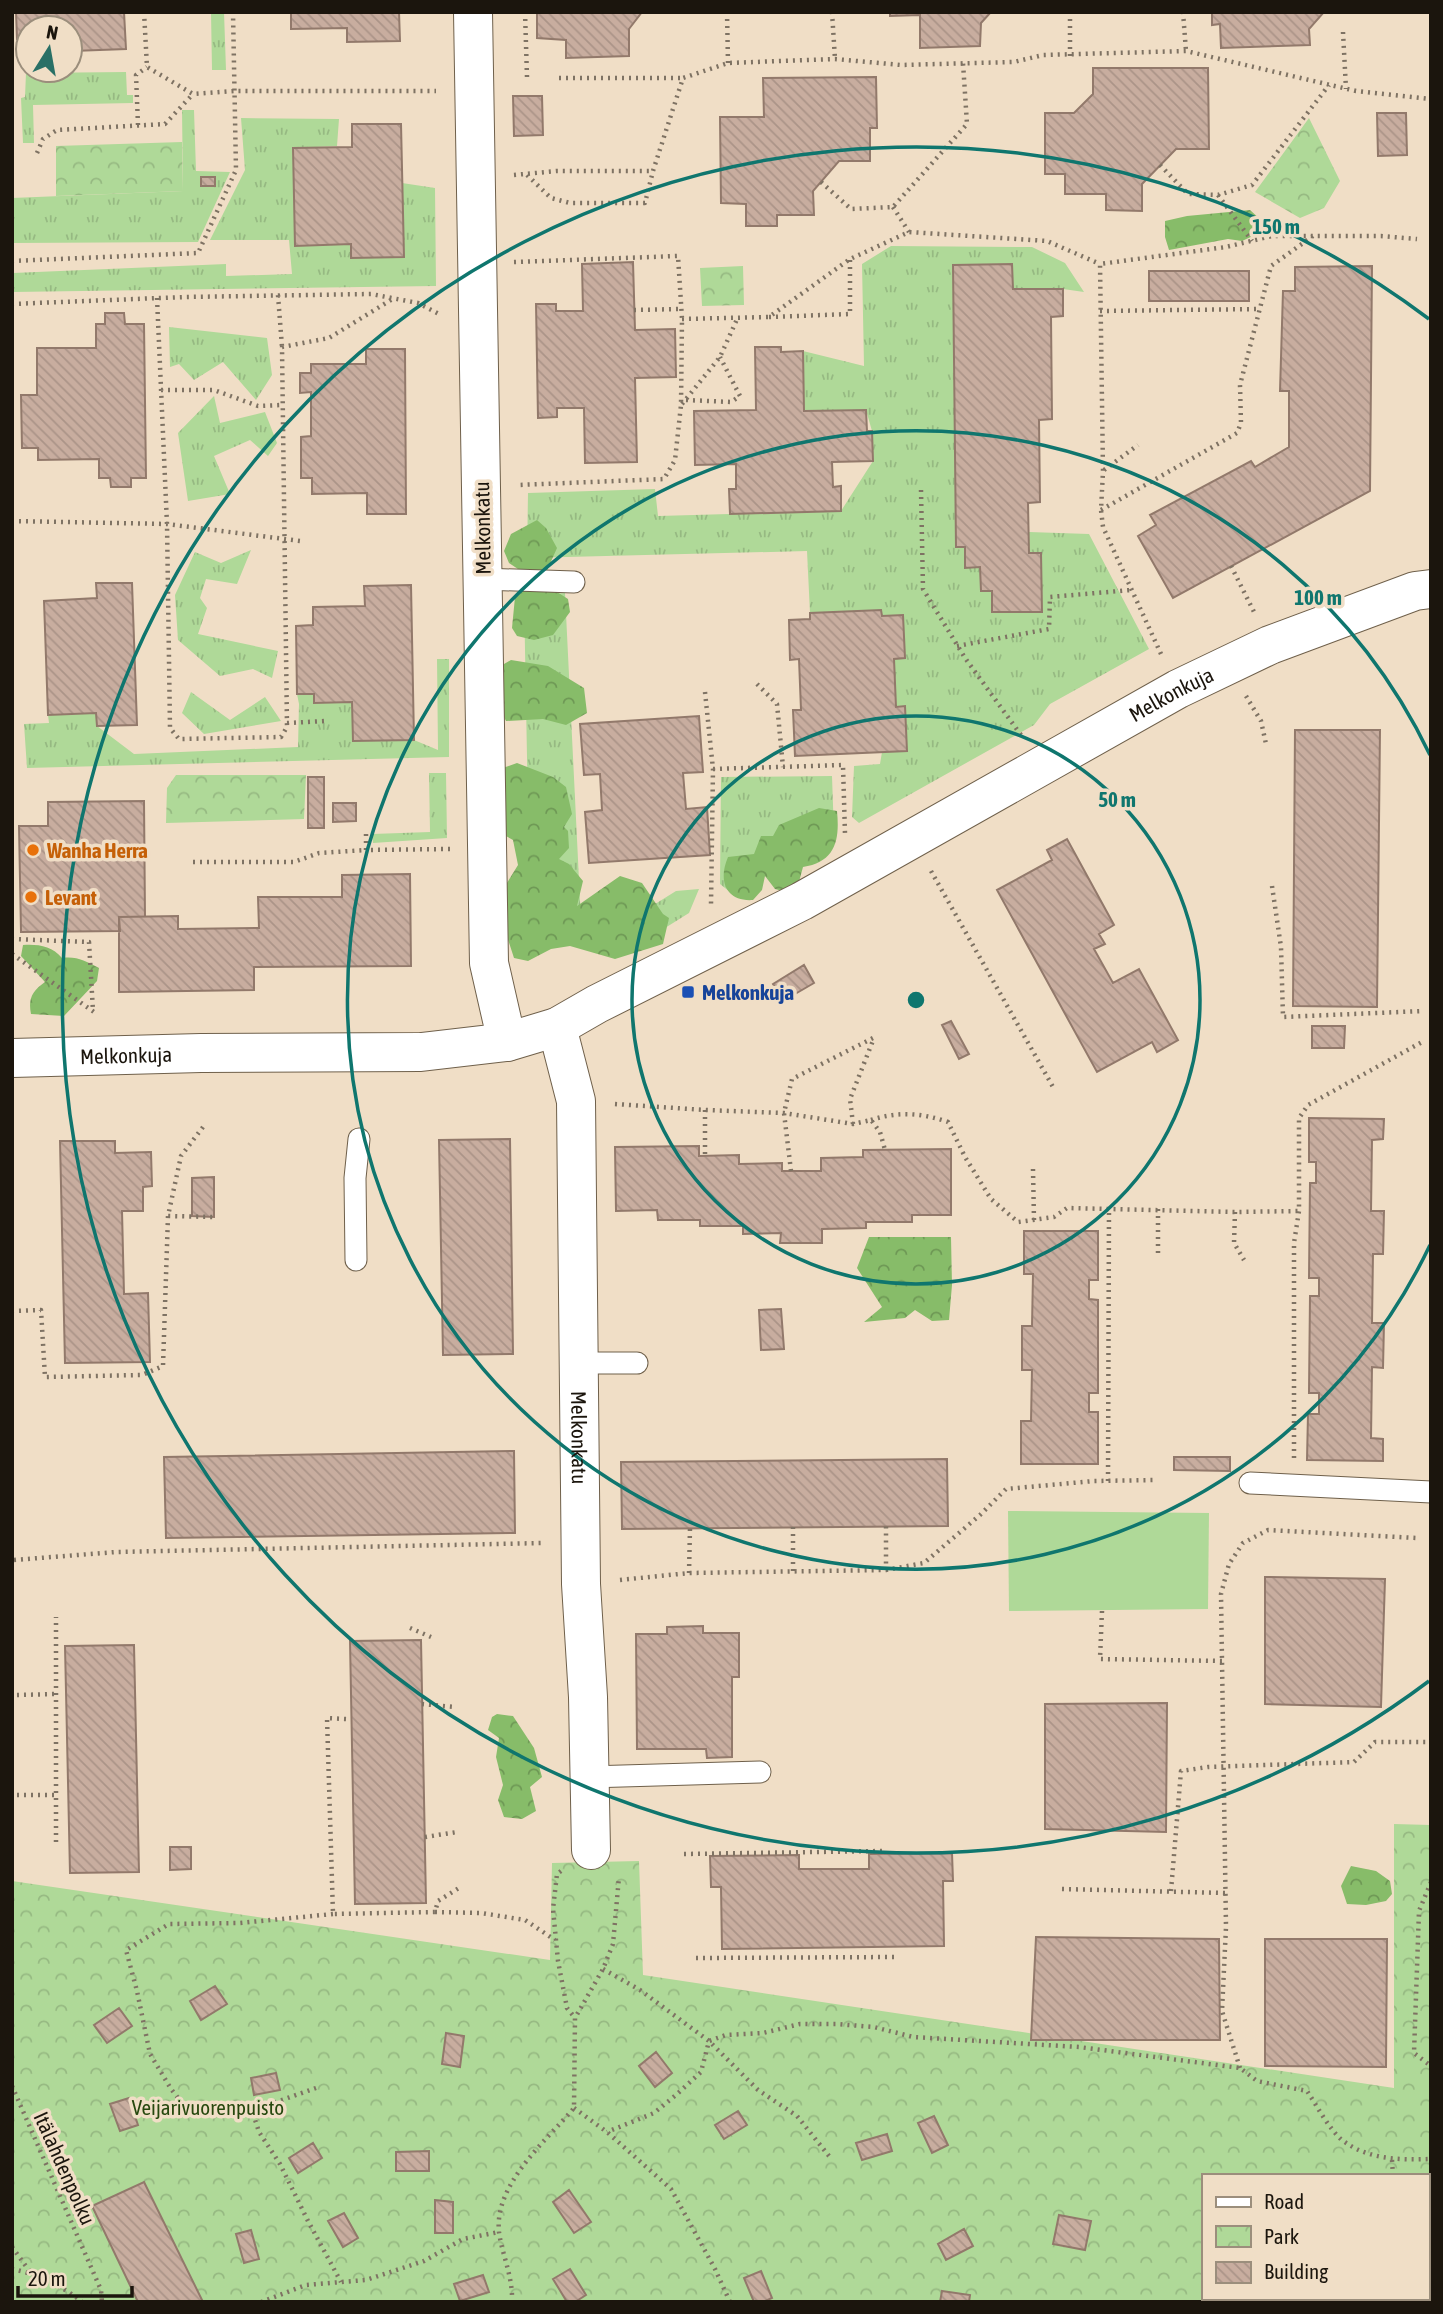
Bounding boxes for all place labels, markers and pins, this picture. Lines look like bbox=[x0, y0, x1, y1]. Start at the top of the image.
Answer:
place label: Wanha Herra bbox=[46, 838, 148, 862]
marker: Wanha Herra bbox=[25, 842, 41, 858]
place label: Levant bbox=[45, 885, 97, 909]
marker: Levant bbox=[23, 889, 39, 905]
place label: Melkonkuja bbox=[702, 980, 794, 1004]
marker: Melkonkuja bbox=[680, 984, 696, 1000]
centre of rings bbox=[904, 988, 928, 1012]

